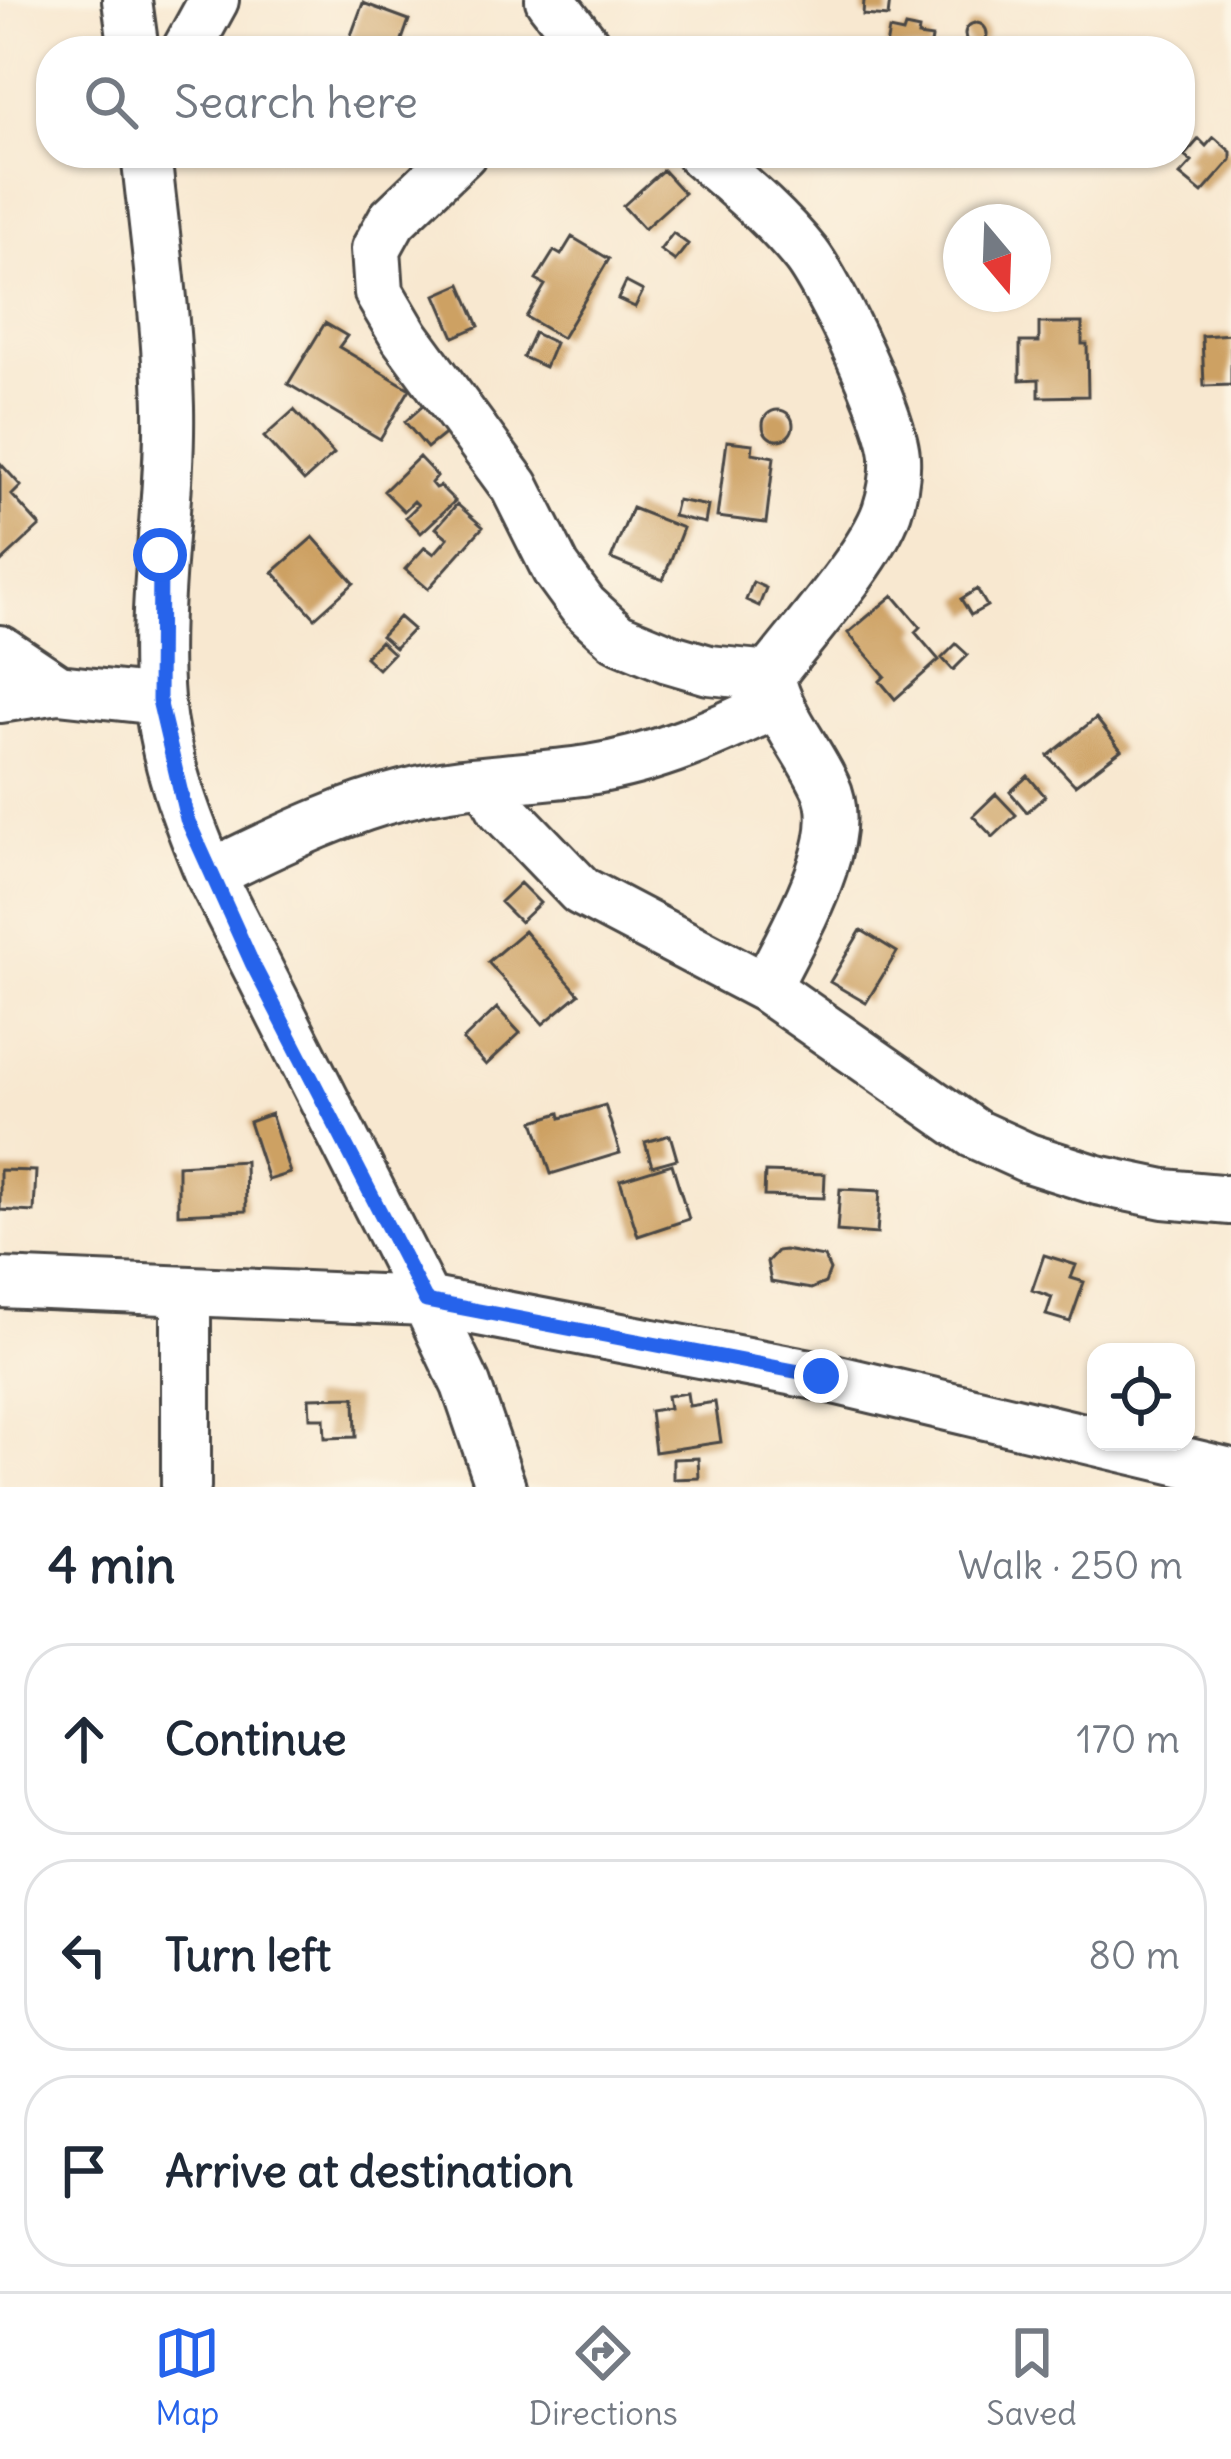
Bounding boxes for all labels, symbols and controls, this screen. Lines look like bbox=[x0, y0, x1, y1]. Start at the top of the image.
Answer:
search box bbox=[36, 36, 1195, 168]
icon: search bbox=[78, 69, 144, 135]
text: Search here bbox=[174, 74, 418, 130]
north arrow bbox=[943, 204, 1051, 312]
route start bbox=[133, 528, 187, 582]
map controls bbox=[1087, 1343, 1195, 1451]
button: locate bbox=[1087, 1343, 1195, 1451]
route end bbox=[794, 1349, 848, 1403]
text: 4 min bbox=[48, 1533, 175, 1597]
text: Walk · 250 m bbox=[958, 1541, 1183, 1590]
icon: ahead bbox=[51, 1706, 117, 1772]
text: Continue bbox=[165, 1711, 347, 1767]
text: 170 m bbox=[1076, 1715, 1180, 1764]
icon: left bbox=[51, 1922, 117, 1988]
text: Turn left bbox=[165, 1927, 331, 1983]
text: 80 m bbox=[1088, 1931, 1180, 1980]
icon: arrive bbox=[51, 2138, 117, 2204]
text: Arrive at destination bbox=[165, 2143, 574, 2199]
tab: Map bbox=[154, 2320, 220, 2434]
tab: Directions bbox=[529, 2320, 678, 2434]
tab: Saved bbox=[986, 2320, 1077, 2434]

